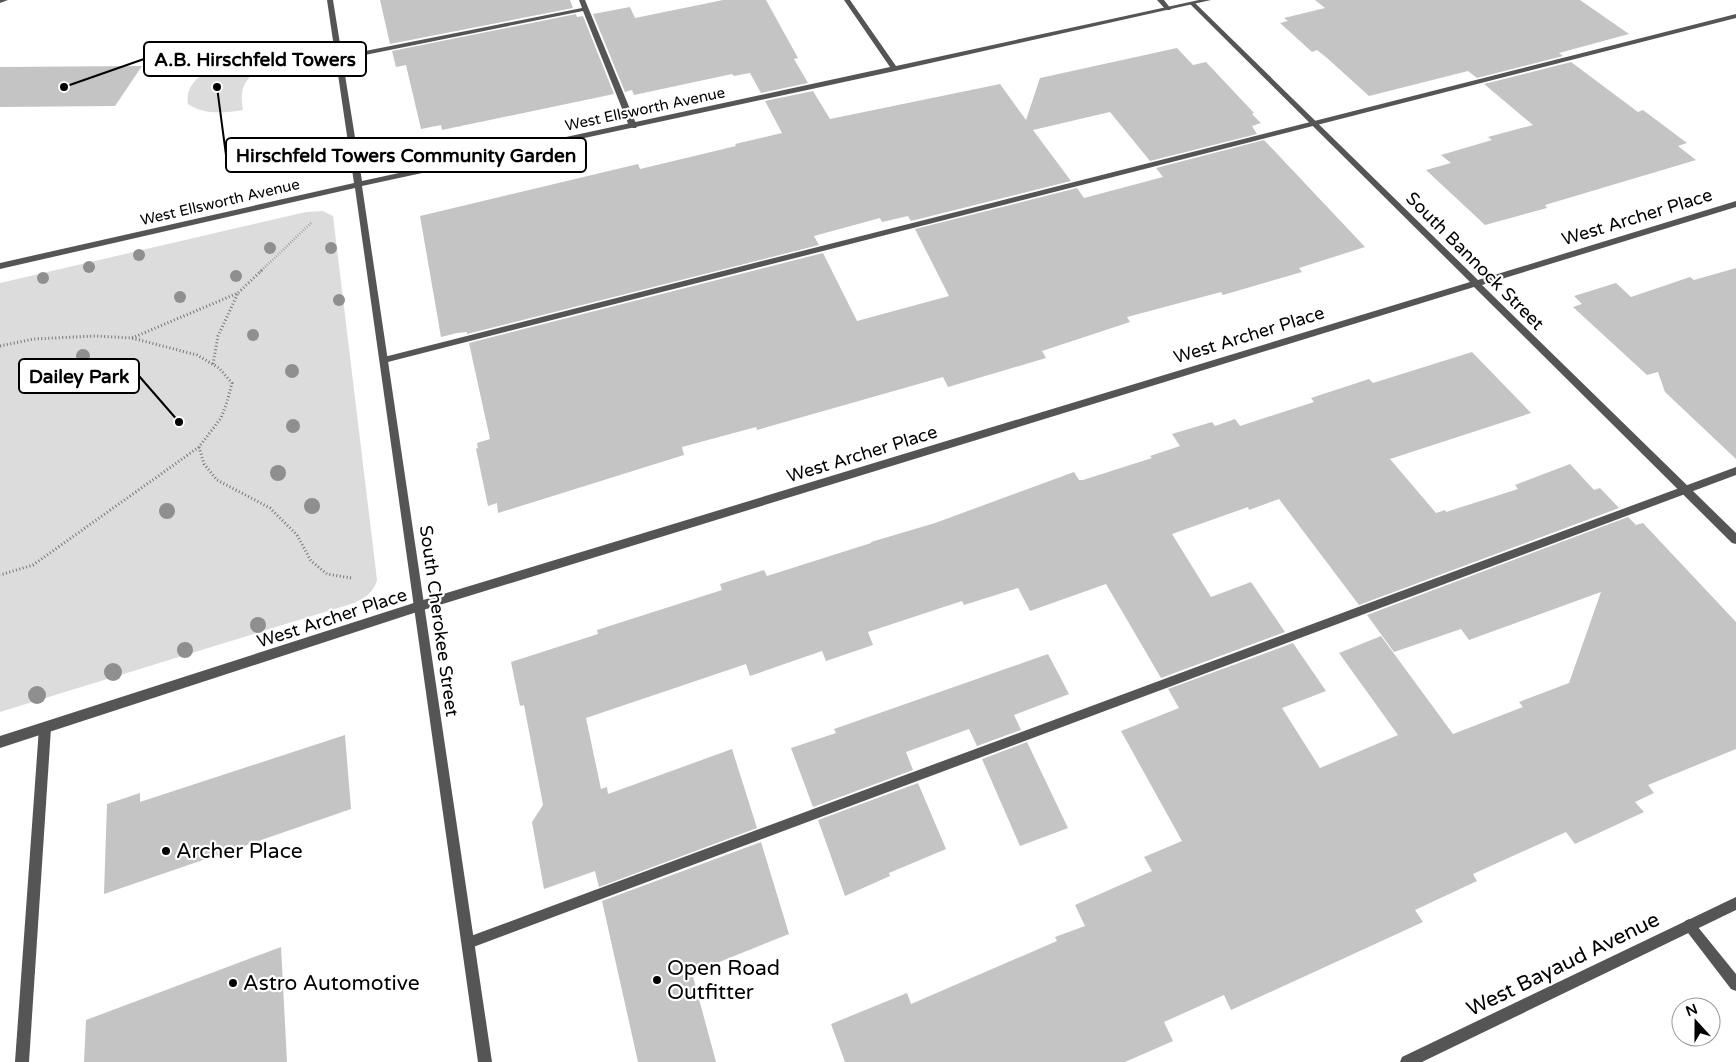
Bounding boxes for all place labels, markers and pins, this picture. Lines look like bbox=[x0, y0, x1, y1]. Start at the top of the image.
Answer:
callout: A.B. Hirschfeld Towers bbox=[144, 42, 366, 76]
callout: Hirschfeld Towers Community Garden bbox=[226, 138, 586, 172]
callout: Dailey Park bbox=[19, 359, 139, 393]
place label: Archer Place bbox=[176, 839, 303, 864]
marker: Archer Place bbox=[160, 845, 172, 857]
place label: Open Road Outfitter bbox=[667, 956, 780, 1005]
place label: Astro Automotive bbox=[243, 971, 420, 996]
marker: Open Road Outfitter bbox=[651, 974, 663, 986]
marker: Astro Automotive bbox=[227, 977, 239, 989]

